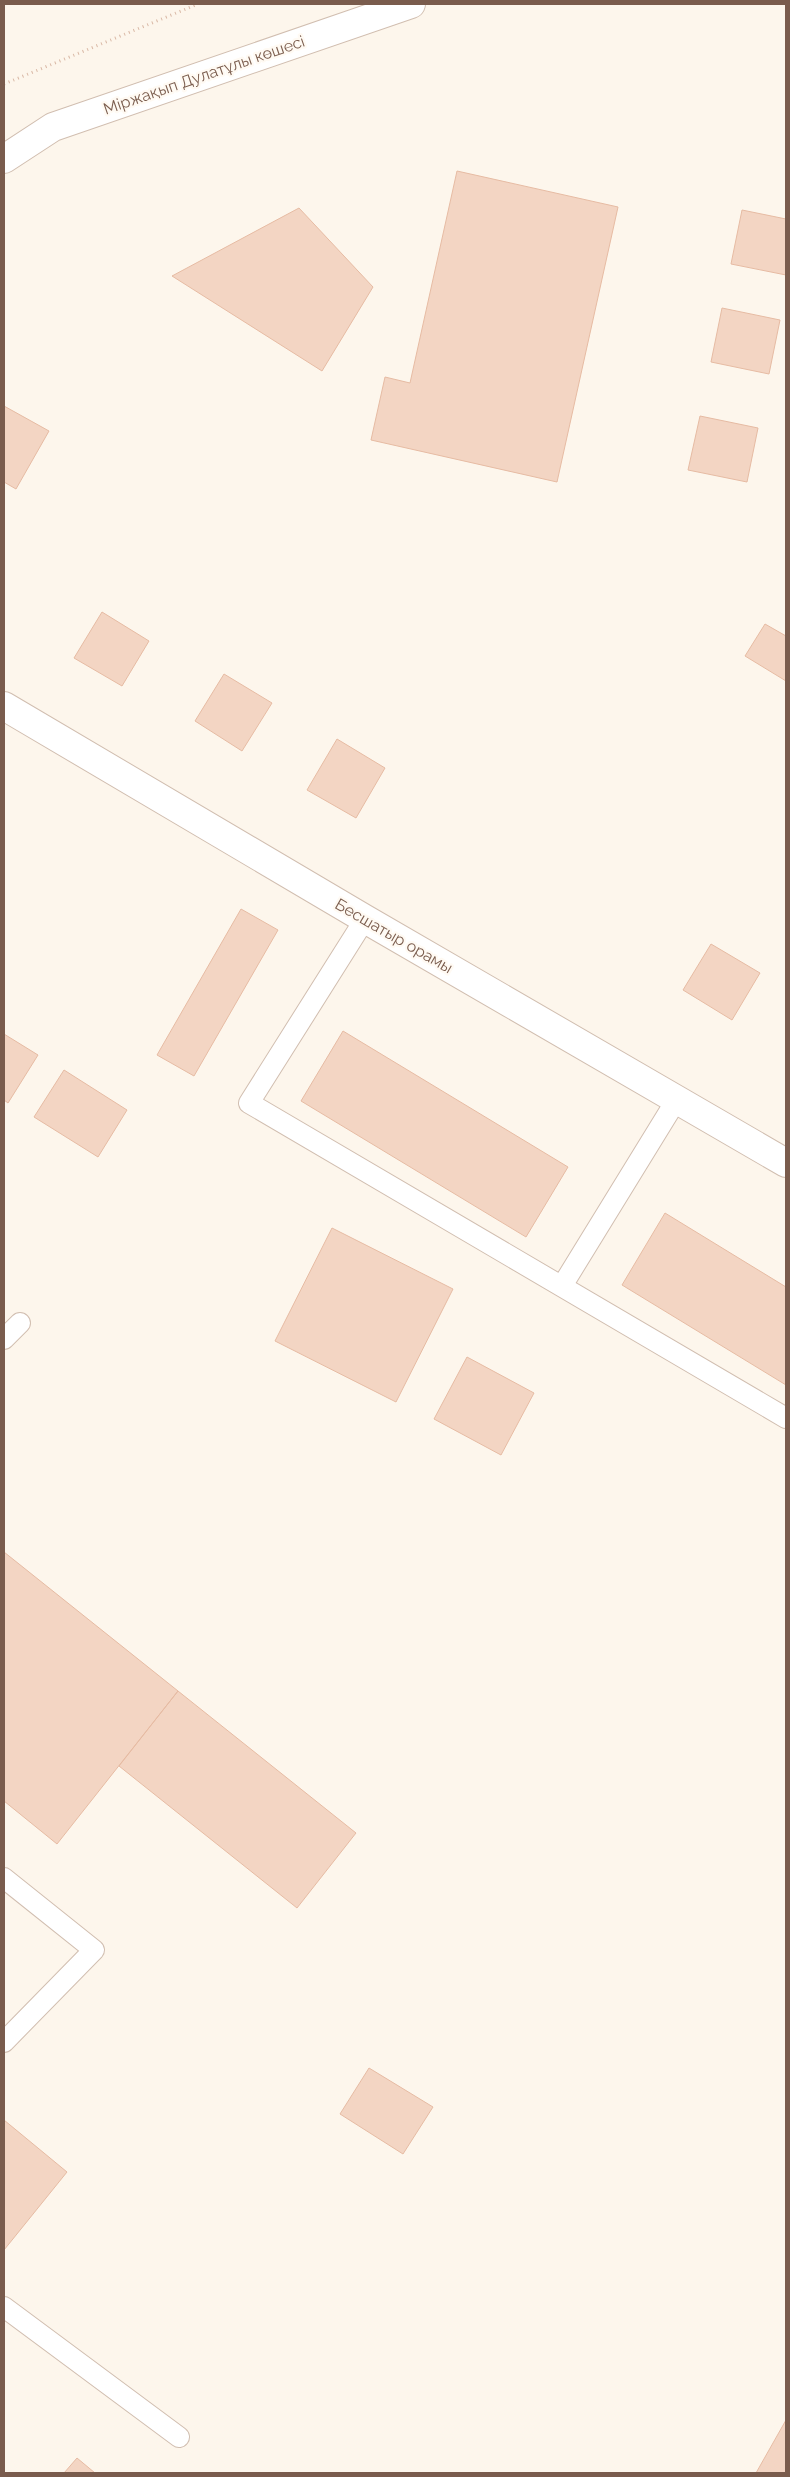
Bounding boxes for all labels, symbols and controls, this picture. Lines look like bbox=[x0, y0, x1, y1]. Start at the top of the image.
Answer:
street label: Міржақып Дулатұлы көшесі bbox=[101, 32, 307, 118]
street label: Бесшатыр орамы bbox=[332, 895, 456, 977]

